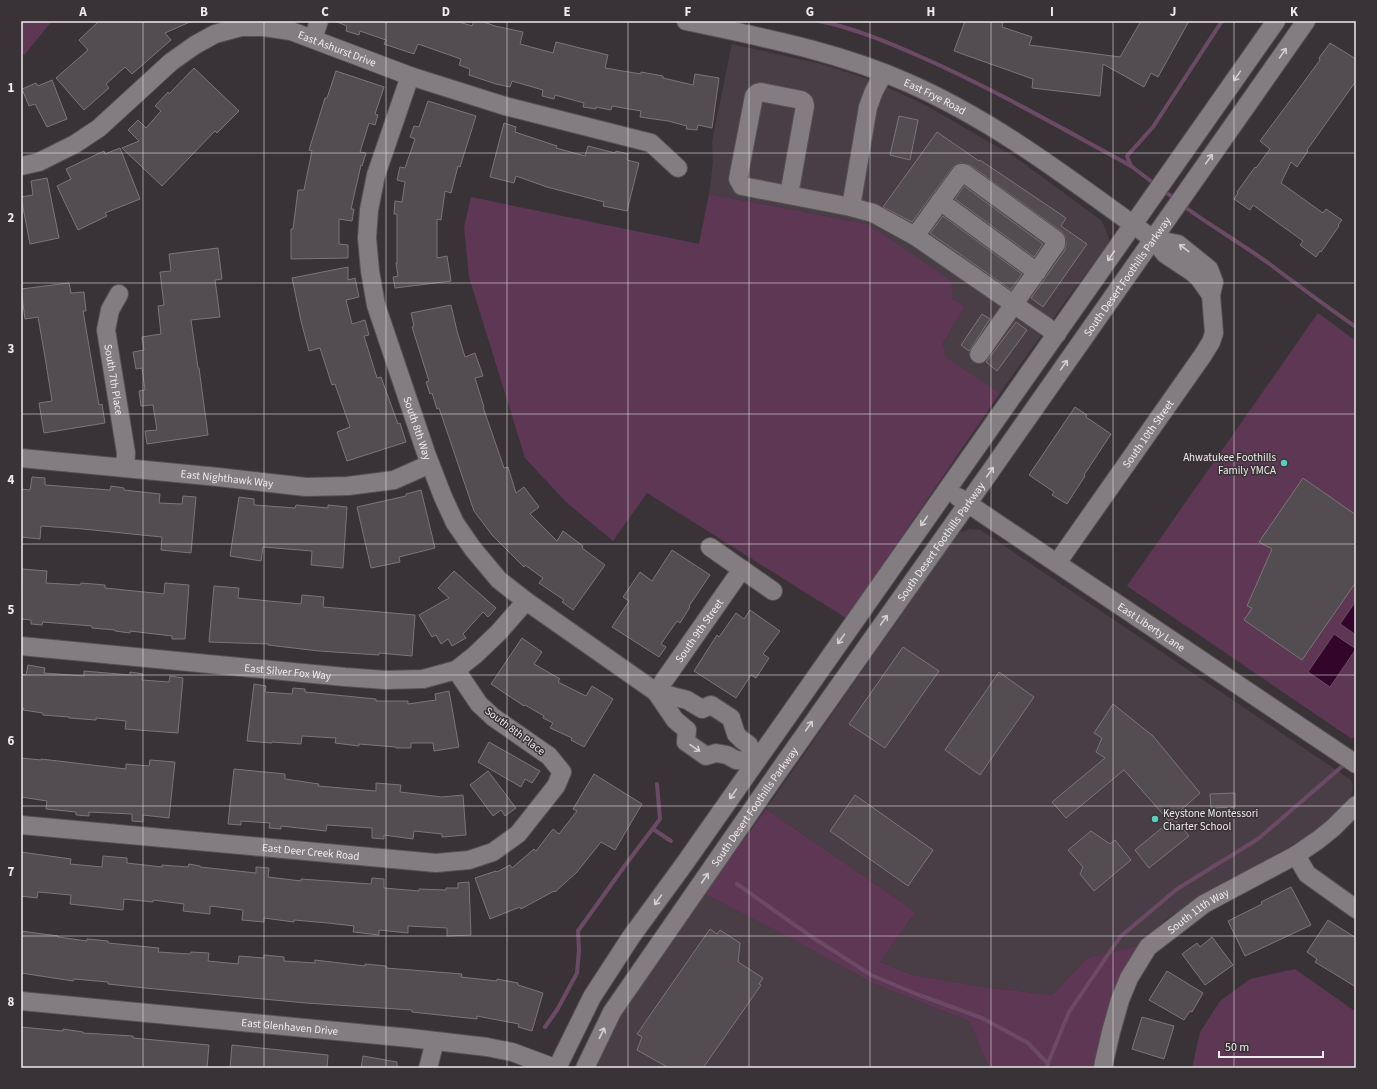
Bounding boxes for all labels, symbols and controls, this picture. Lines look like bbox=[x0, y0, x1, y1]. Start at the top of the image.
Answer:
text: A bbox=[78, 3, 87, 21]
text: B bbox=[200, 3, 208, 21]
text: C bbox=[321, 3, 329, 21]
text: D bbox=[442, 3, 450, 21]
text: E bbox=[563, 3, 571, 21]
text: F bbox=[685, 3, 692, 21]
text: G bbox=[806, 3, 814, 21]
text: H bbox=[927, 3, 935, 21]
text: I bbox=[1050, 3, 1054, 21]
text: J bbox=[1170, 3, 1176, 21]
text: K bbox=[1290, 3, 1299, 21]
street label: East Ashurst Drive bbox=[296, 27, 379, 70]
one-way arrow bbox=[1279, 48, 1288, 59]
one-way arrow bbox=[1233, 70, 1241, 81]
street label: East Frye Road bbox=[902, 75, 969, 118]
text: 1 bbox=[8, 79, 15, 97]
one-way arrow bbox=[1205, 154, 1213, 165]
text: 2 bbox=[8, 209, 15, 227]
street label: South Desert Foothills Parkway bbox=[1080, 214, 1174, 339]
one-way arrow bbox=[1178, 244, 1189, 252]
one-way arrow bbox=[1107, 250, 1115, 261]
text: 3 bbox=[8, 340, 15, 358]
street label: South 7th Place bbox=[101, 343, 127, 417]
one-way arrow bbox=[1060, 360, 1069, 371]
street label: South 8th Way bbox=[400, 394, 435, 462]
street label: South 10th Street bbox=[1119, 396, 1177, 471]
place label: Ahwatukee Foothills Family YMCA bbox=[1183, 450, 1276, 478]
marker: Ahwatukee Foothills Family YMCA bbox=[1279, 458, 1289, 468]
street label: East Nighthawk Way bbox=[180, 466, 274, 491]
one-way arrow bbox=[986, 467, 994, 478]
text: 4 bbox=[8, 471, 15, 489]
street label: South Desert Foothills Parkway bbox=[893, 479, 988, 604]
one-way arrow bbox=[920, 516, 929, 527]
street label: South 9th Street bbox=[671, 595, 727, 665]
street label: East Liberty Lane bbox=[1115, 599, 1189, 655]
text: 5 bbox=[8, 601, 15, 619]
one-way arrow bbox=[880, 615, 888, 626]
one-way arrow bbox=[837, 633, 845, 644]
street label: East Silver Fox Way bbox=[244, 660, 332, 683]
street label: South 8th Place bbox=[482, 703, 549, 759]
one-way arrow bbox=[805, 721, 814, 732]
text: 6 bbox=[8, 732, 15, 750]
one-way arrow bbox=[690, 744, 701, 752]
street label: South Desert Foothills Parkway bbox=[707, 744, 801, 870]
one-way arrow bbox=[729, 788, 737, 799]
place label: Keystone Montessori Charter School bbox=[1163, 806, 1258, 834]
marker: Keystone Montessori Charter School bbox=[1150, 814, 1160, 824]
street label: East Deer Creek Road bbox=[261, 840, 360, 863]
text: 7 bbox=[8, 863, 15, 881]
one-way arrow bbox=[701, 873, 709, 884]
street label: South 11th Way bbox=[1164, 885, 1231, 937]
one-way arrow bbox=[654, 894, 662, 905]
text: 8 bbox=[8, 993, 15, 1011]
street label: East Glenhaven Drive bbox=[241, 1015, 339, 1039]
one-way arrow bbox=[599, 1027, 606, 1039]
scale bar bbox=[1219, 1033, 1323, 1059]
text: 50 m bbox=[1225, 1039, 1249, 1056]

